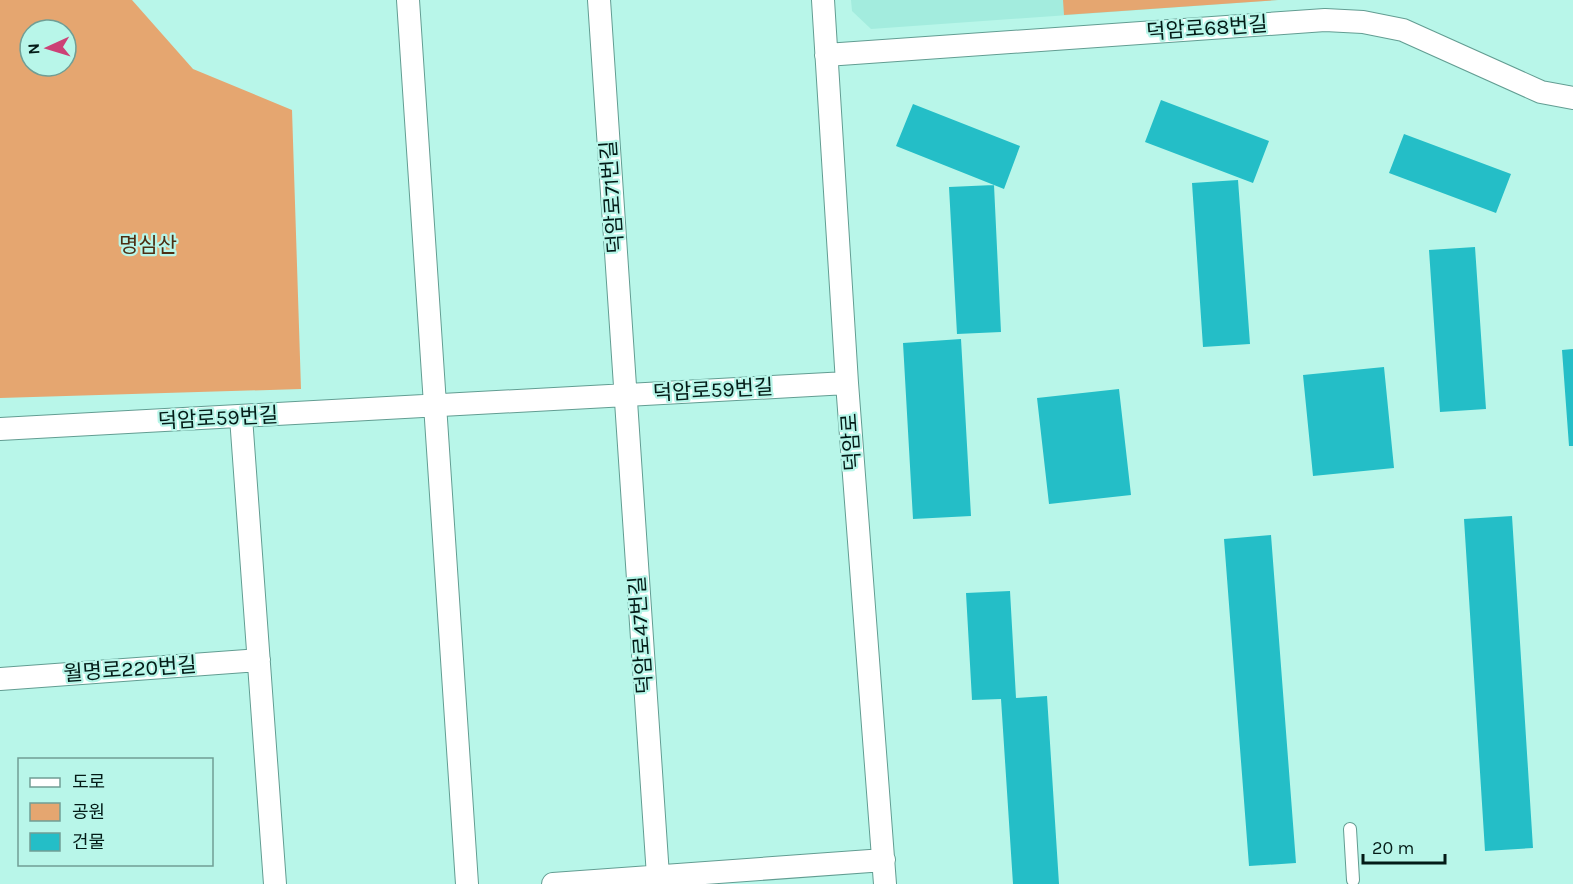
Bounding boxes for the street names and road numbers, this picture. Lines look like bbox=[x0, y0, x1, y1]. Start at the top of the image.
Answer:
street label: 덕암로68번길 bbox=[1146, 12, 1268, 44]
street label: 덕암로71번길 bbox=[596, 140, 628, 254]
street label: 덕암로59번길 bbox=[652, 375, 774, 405]
street label: 덕암로59번길 bbox=[157, 403, 279, 433]
street label: 덕암로 bbox=[837, 412, 865, 472]
street label: 덕암로47번길 bbox=[625, 575, 657, 695]
street label: 월명로220번길 bbox=[63, 652, 197, 686]

